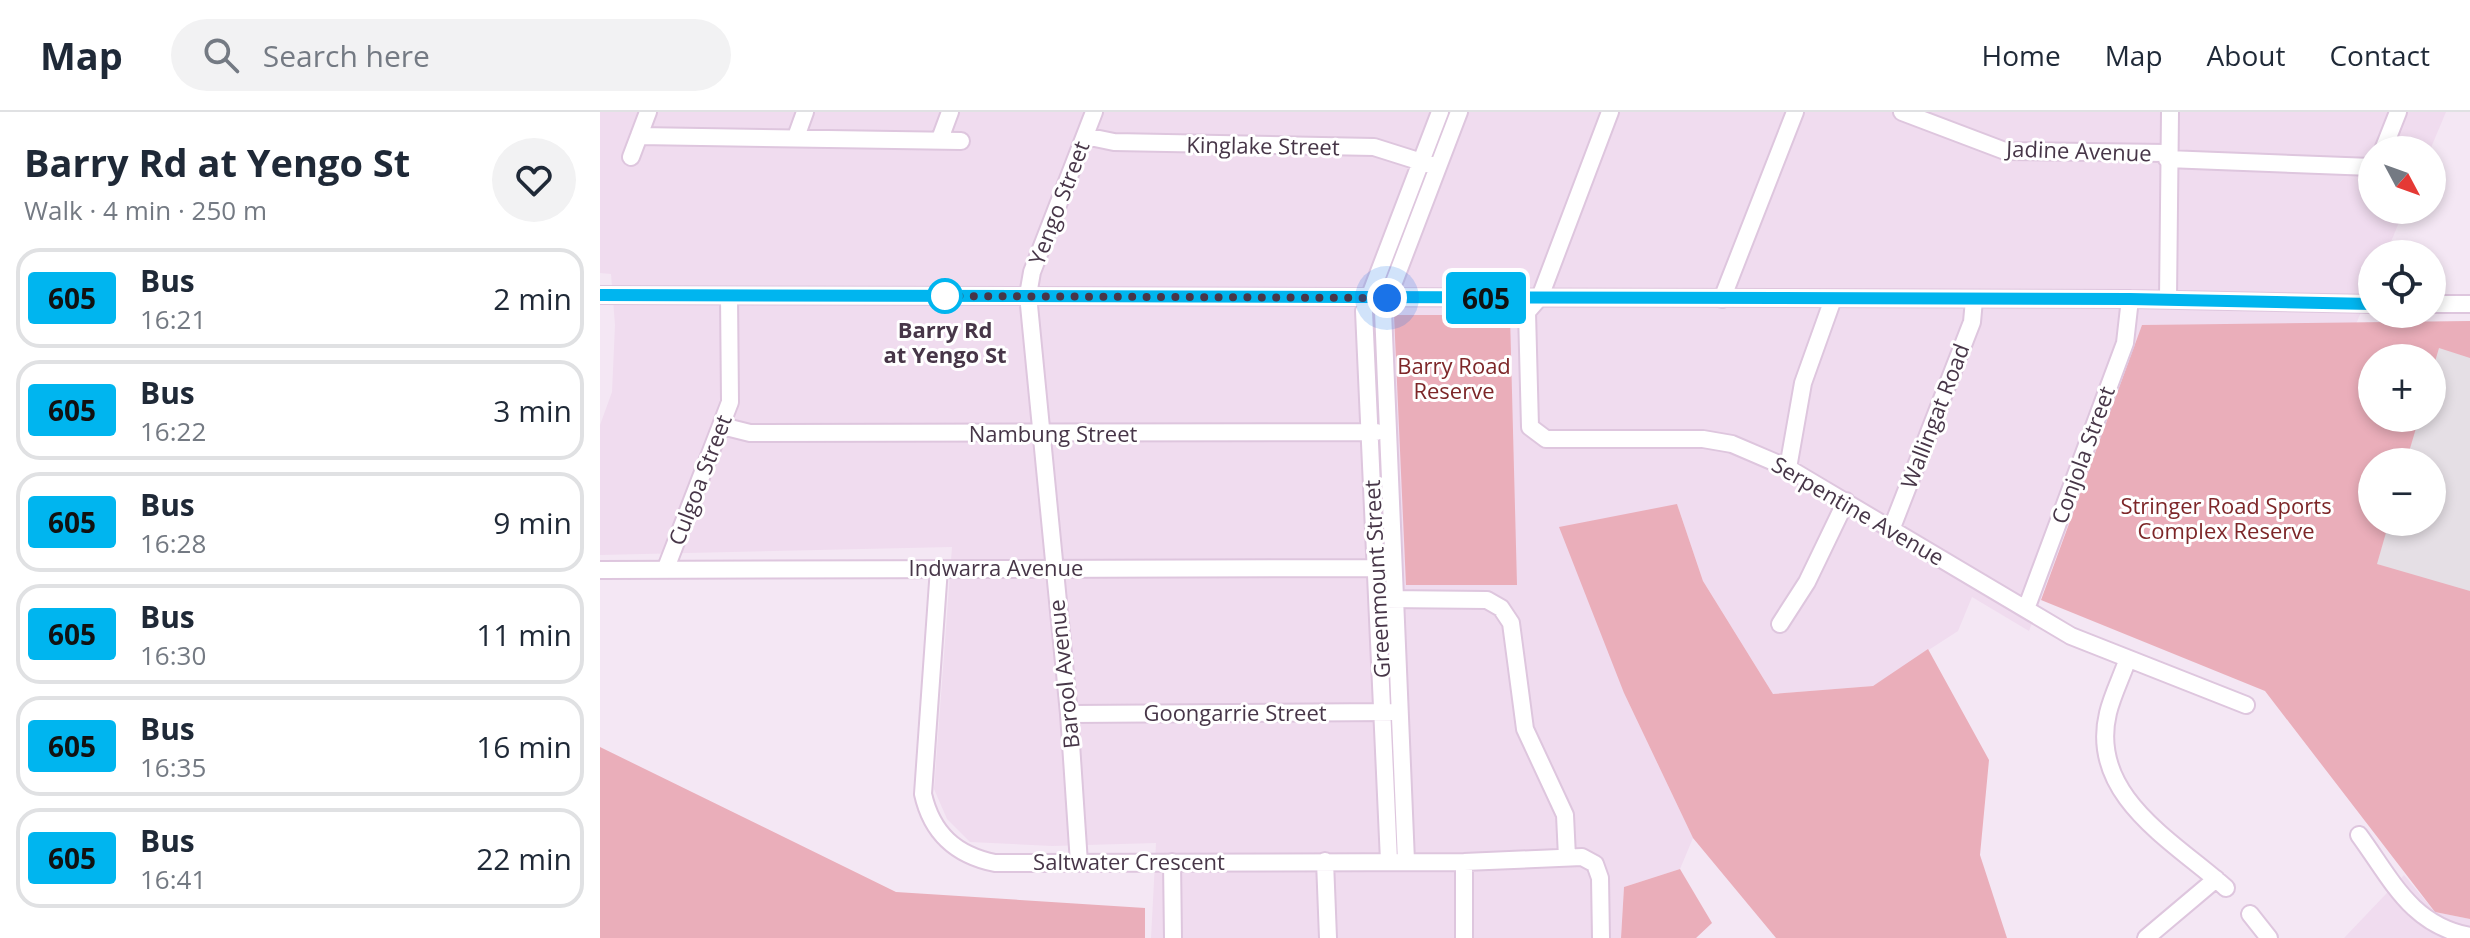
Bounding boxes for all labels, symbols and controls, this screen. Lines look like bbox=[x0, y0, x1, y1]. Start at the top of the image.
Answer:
search box bbox=[171, 19, 731, 91]
text: Map bbox=[40, 29, 123, 81]
icon: search bbox=[199, 33, 243, 77]
text: Search here bbox=[263, 35, 430, 76]
text: Home bbox=[1982, 36, 2061, 74]
text: Map bbox=[2105, 36, 2163, 74]
text: About bbox=[2207, 36, 2285, 74]
text: Contact bbox=[2329, 36, 2430, 74]
street label: Kinglake Street bbox=[1186, 129, 1340, 161]
street label: Jadine Avenue bbox=[2004, 132, 2152, 168]
text: Barry Rd at Yengo St bbox=[24, 136, 410, 188]
street label: Yengo Street bbox=[1021, 136, 1096, 269]
north arrow bbox=[2358, 136, 2446, 224]
map controls bbox=[2358, 136, 2446, 536]
button: heart bbox=[492, 138, 576, 222]
text: Walk · 4 min · 250 m bbox=[24, 192, 267, 228]
button: locate bbox=[2358, 240, 2446, 328]
text: Bus bbox=[140, 260, 195, 301]
line badge: 605 bbox=[1440, 272, 1532, 324]
text: 2 min bbox=[493, 278, 572, 319]
your location bbox=[1367, 278, 1407, 318]
text: 605 bbox=[48, 279, 96, 317]
marker: Barry Rd at Yengo St bbox=[928, 279, 962, 313]
text: 605 bbox=[1462, 279, 1510, 317]
text: 16:21 bbox=[140, 301, 206, 337]
place label: Barry Rd at Yengo St bbox=[883, 314, 1007, 369]
street label: Wallingat Road bbox=[1893, 339, 1975, 492]
button: + bbox=[2358, 344, 2446, 432]
park label: Barry Road Reserve bbox=[1397, 350, 1511, 405]
text: Bus bbox=[140, 372, 195, 413]
street label: Conjola Street bbox=[2043, 382, 2121, 528]
text: 3 min bbox=[493, 390, 572, 431]
text: 605 bbox=[48, 391, 96, 429]
street label: Culgoa Street bbox=[660, 410, 738, 549]
text: 16:22 bbox=[140, 413, 206, 449]
street label: Nambung Street bbox=[969, 418, 1138, 448]
button: − bbox=[2358, 448, 2446, 536]
street label: Serpentine Avenue bbox=[1767, 449, 1950, 572]
street label: Greenmount Street bbox=[1356, 479, 1396, 679]
text: Bus bbox=[140, 484, 195, 525]
park label: Stringer Road Sports Complex Reserve bbox=[2120, 490, 2332, 545]
text: 9 min bbox=[493, 502, 572, 543]
text: 605 bbox=[48, 503, 96, 541]
text: 16:28 bbox=[140, 525, 206, 561]
street label: Indwarra Avenue bbox=[909, 552, 1083, 582]
text: Bus bbox=[140, 596, 195, 637]
street label: Barool Avenue bbox=[1040, 598, 1086, 750]
text: 11 min bbox=[476, 614, 572, 655]
text: 605 bbox=[48, 615, 96, 653]
text: 16:30 bbox=[140, 637, 206, 673]
street label: Goongarrie Street bbox=[1143, 697, 1327, 727]
text: Bus bbox=[140, 708, 195, 749]
text: 16 min bbox=[476, 726, 572, 767]
text: 605 bbox=[48, 727, 96, 765]
text: 16:35 bbox=[140, 749, 206, 785]
text: Bus bbox=[140, 820, 195, 861]
text: 22 min bbox=[476, 838, 572, 879]
text: 605 bbox=[48, 839, 96, 877]
street label: Saltwater Crescent bbox=[1033, 846, 1225, 876]
text: 16:41 bbox=[140, 861, 206, 897]

